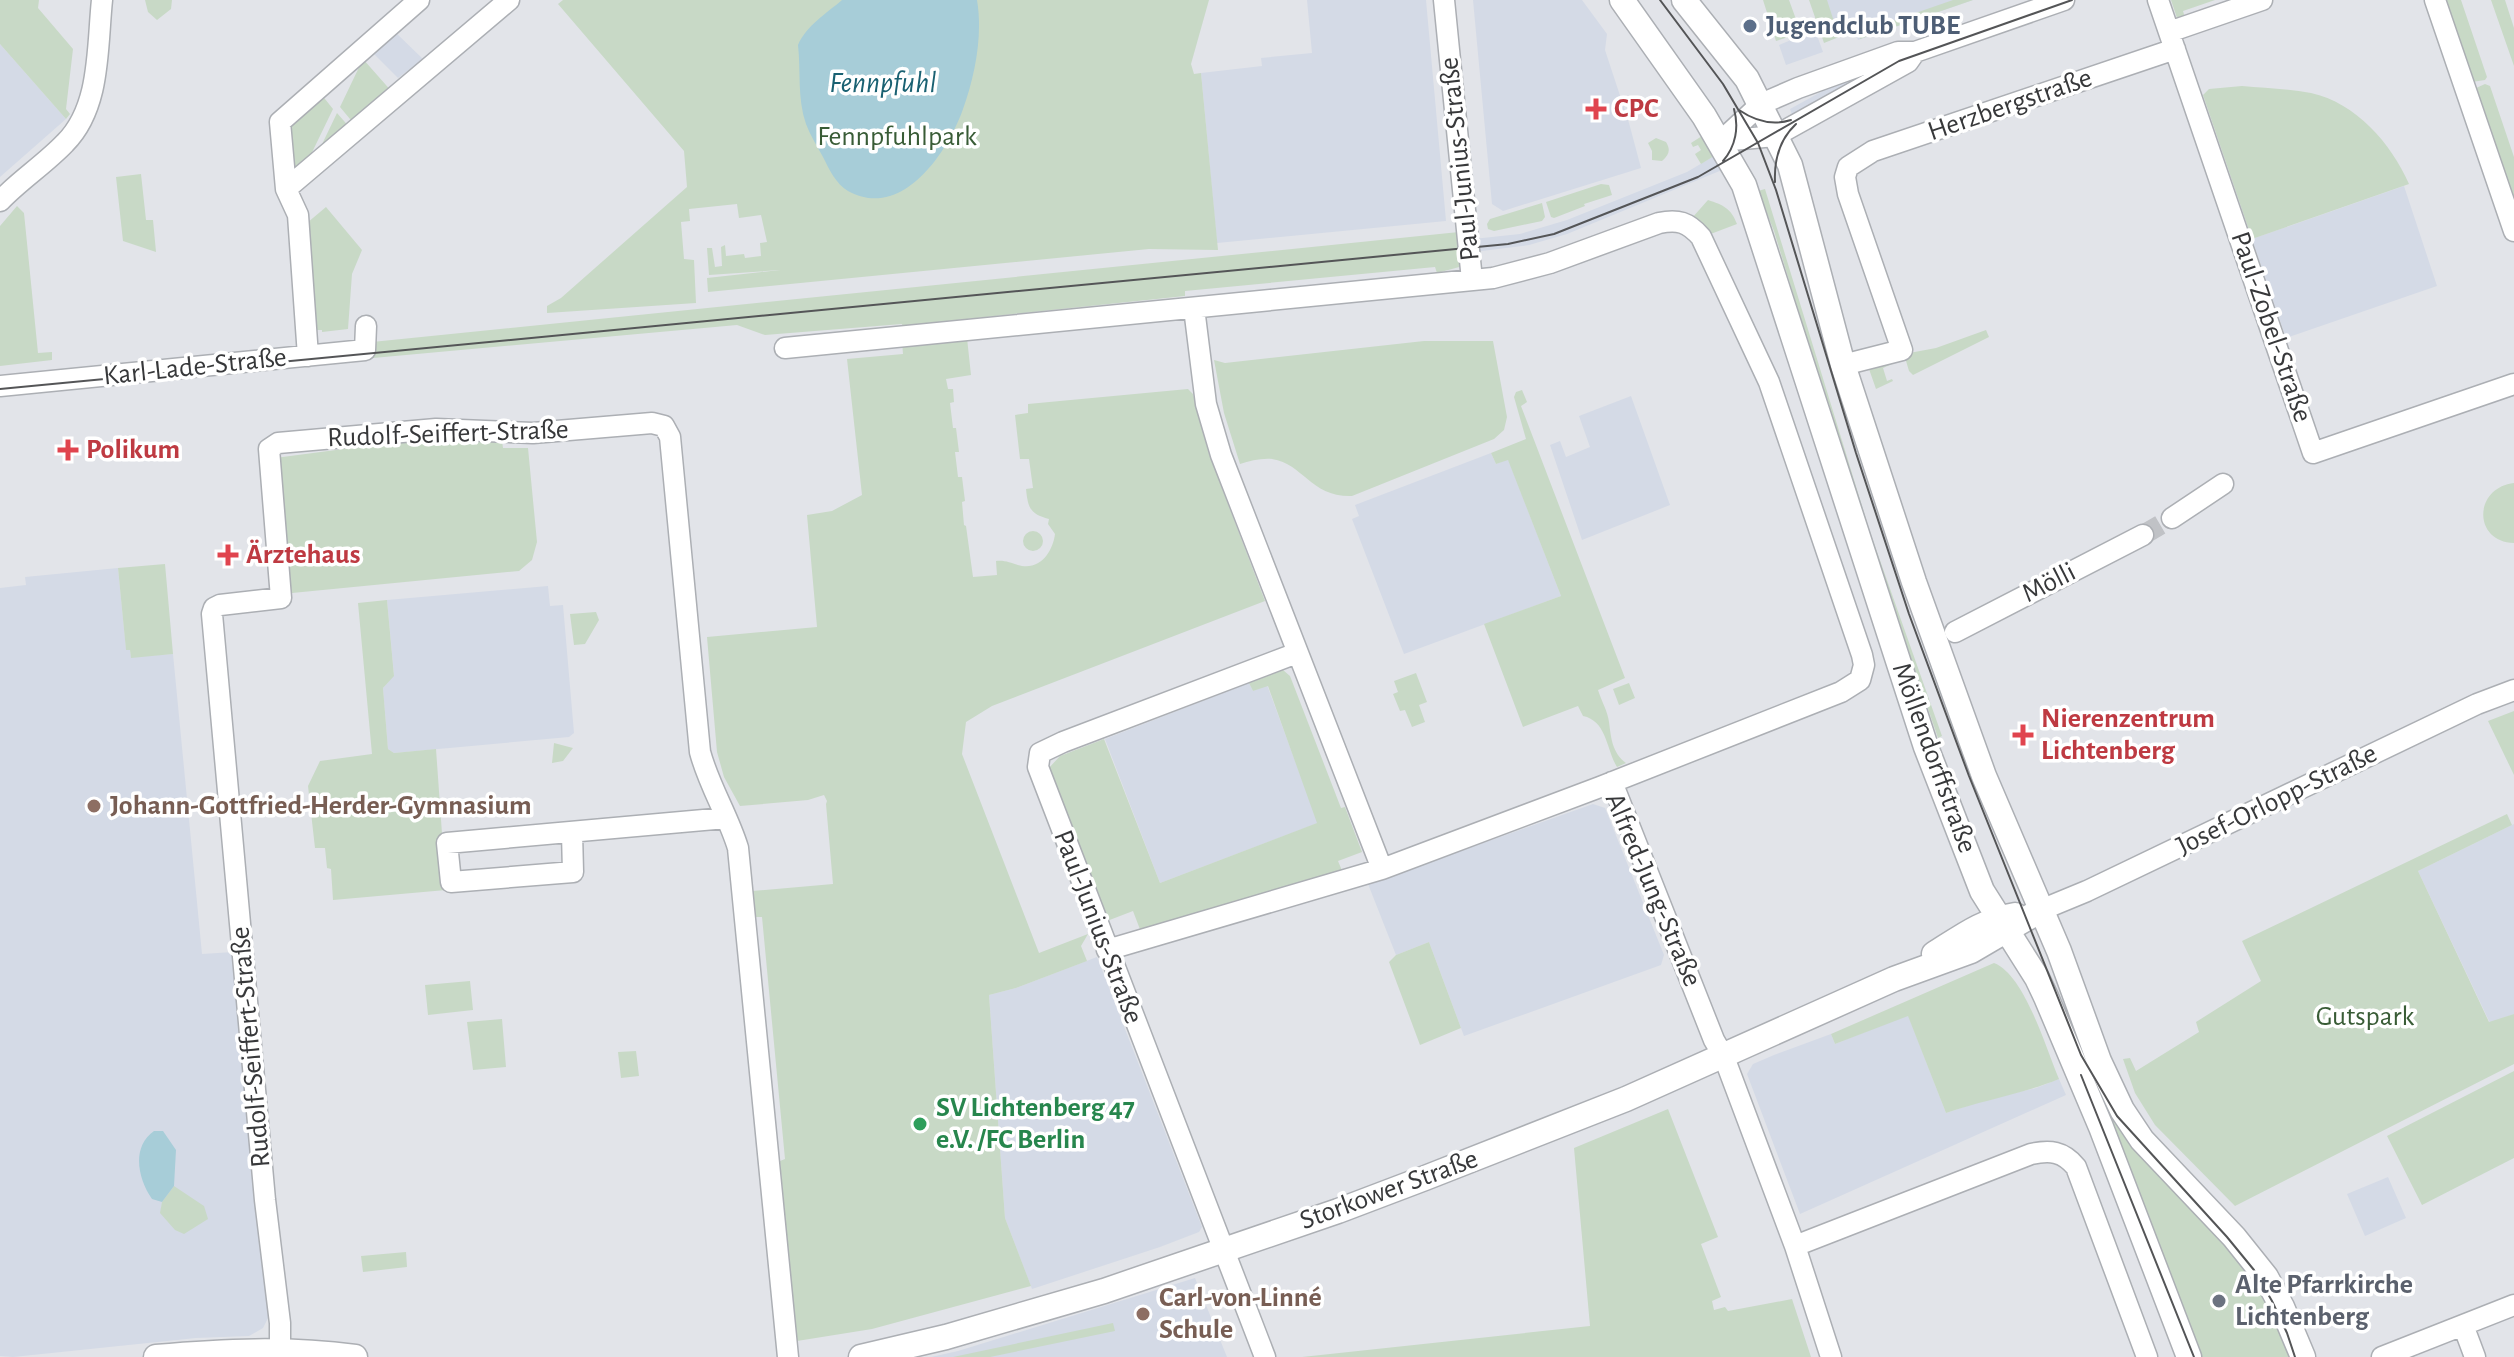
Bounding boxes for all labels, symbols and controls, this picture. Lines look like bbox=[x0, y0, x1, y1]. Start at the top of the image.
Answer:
place label: Jugendclub TUBE bbox=[1766, 12, 1960, 40]
marker: Jugendclub TUBE bbox=[1741, 17, 1759, 35]
street label: Paul-Junius-Straße bbox=[1435, 56, 1485, 262]
street label: Herzbergstraße bbox=[1924, 64, 2096, 146]
water label: Fennpfuhl bbox=[829, 68, 937, 98]
place label: CPC bbox=[1614, 95, 1659, 123]
marker: CPC bbox=[1585, 98, 1607, 120]
park label: Fennpfuhlpark bbox=[817, 123, 977, 151]
street label: Paul-Zobel-Straße bbox=[2225, 228, 2317, 426]
street label: Karl-Lade-Straße bbox=[102, 343, 288, 391]
street label: Rudolf-Seiffert-Straße bbox=[327, 416, 569, 452]
place label: Polikum bbox=[86, 436, 180, 464]
marker: Polikum bbox=[57, 439, 79, 461]
place label: Ärztehaus bbox=[246, 539, 360, 569]
marker: Ärztehaus bbox=[217, 544, 239, 566]
street label: Mölli bbox=[2018, 558, 2080, 608]
street label: Möllendorffstraße bbox=[1887, 659, 1981, 857]
place label: Nierenzentrum Lichtenberg bbox=[2041, 705, 2215, 765]
marker: Nierenzentrum Lichtenberg bbox=[2012, 724, 2034, 746]
street label: Josef-Orlopp-Straße bbox=[2172, 739, 2382, 861]
street label: Alfred-Jung-Straße bbox=[1600, 789, 1706, 991]
place label: Johann-Gottfried-Herder-Gymnasium bbox=[110, 792, 532, 820]
marker: Johann-Gottfried-Herder-Gymnasium bbox=[85, 797, 103, 815]
street label: Paul-Junius-Straße bbox=[1048, 826, 1148, 1028]
street label: Rudolf-Seiffert-Straße bbox=[227, 925, 275, 1169]
park label: Gutspark bbox=[2316, 1003, 2415, 1031]
place label: SV Lichtenberg 47 e.V. /FC Berlin bbox=[936, 1094, 1135, 1154]
marker: SV Lichtenberg 47 e.V. /FC Berlin bbox=[911, 1115, 929, 1133]
street label: Storkower Straße bbox=[1296, 1145, 1482, 1235]
place label: Alte Pfarrkirche Lichtenberg bbox=[2235, 1271, 2413, 1331]
place label: Carl-von-Linné Schule bbox=[1159, 1284, 1322, 1344]
marker: Alte Pfarrkirche Lichtenberg bbox=[2210, 1292, 2228, 1310]
marker: Carl-von-Linné Schule bbox=[1134, 1305, 1152, 1323]

